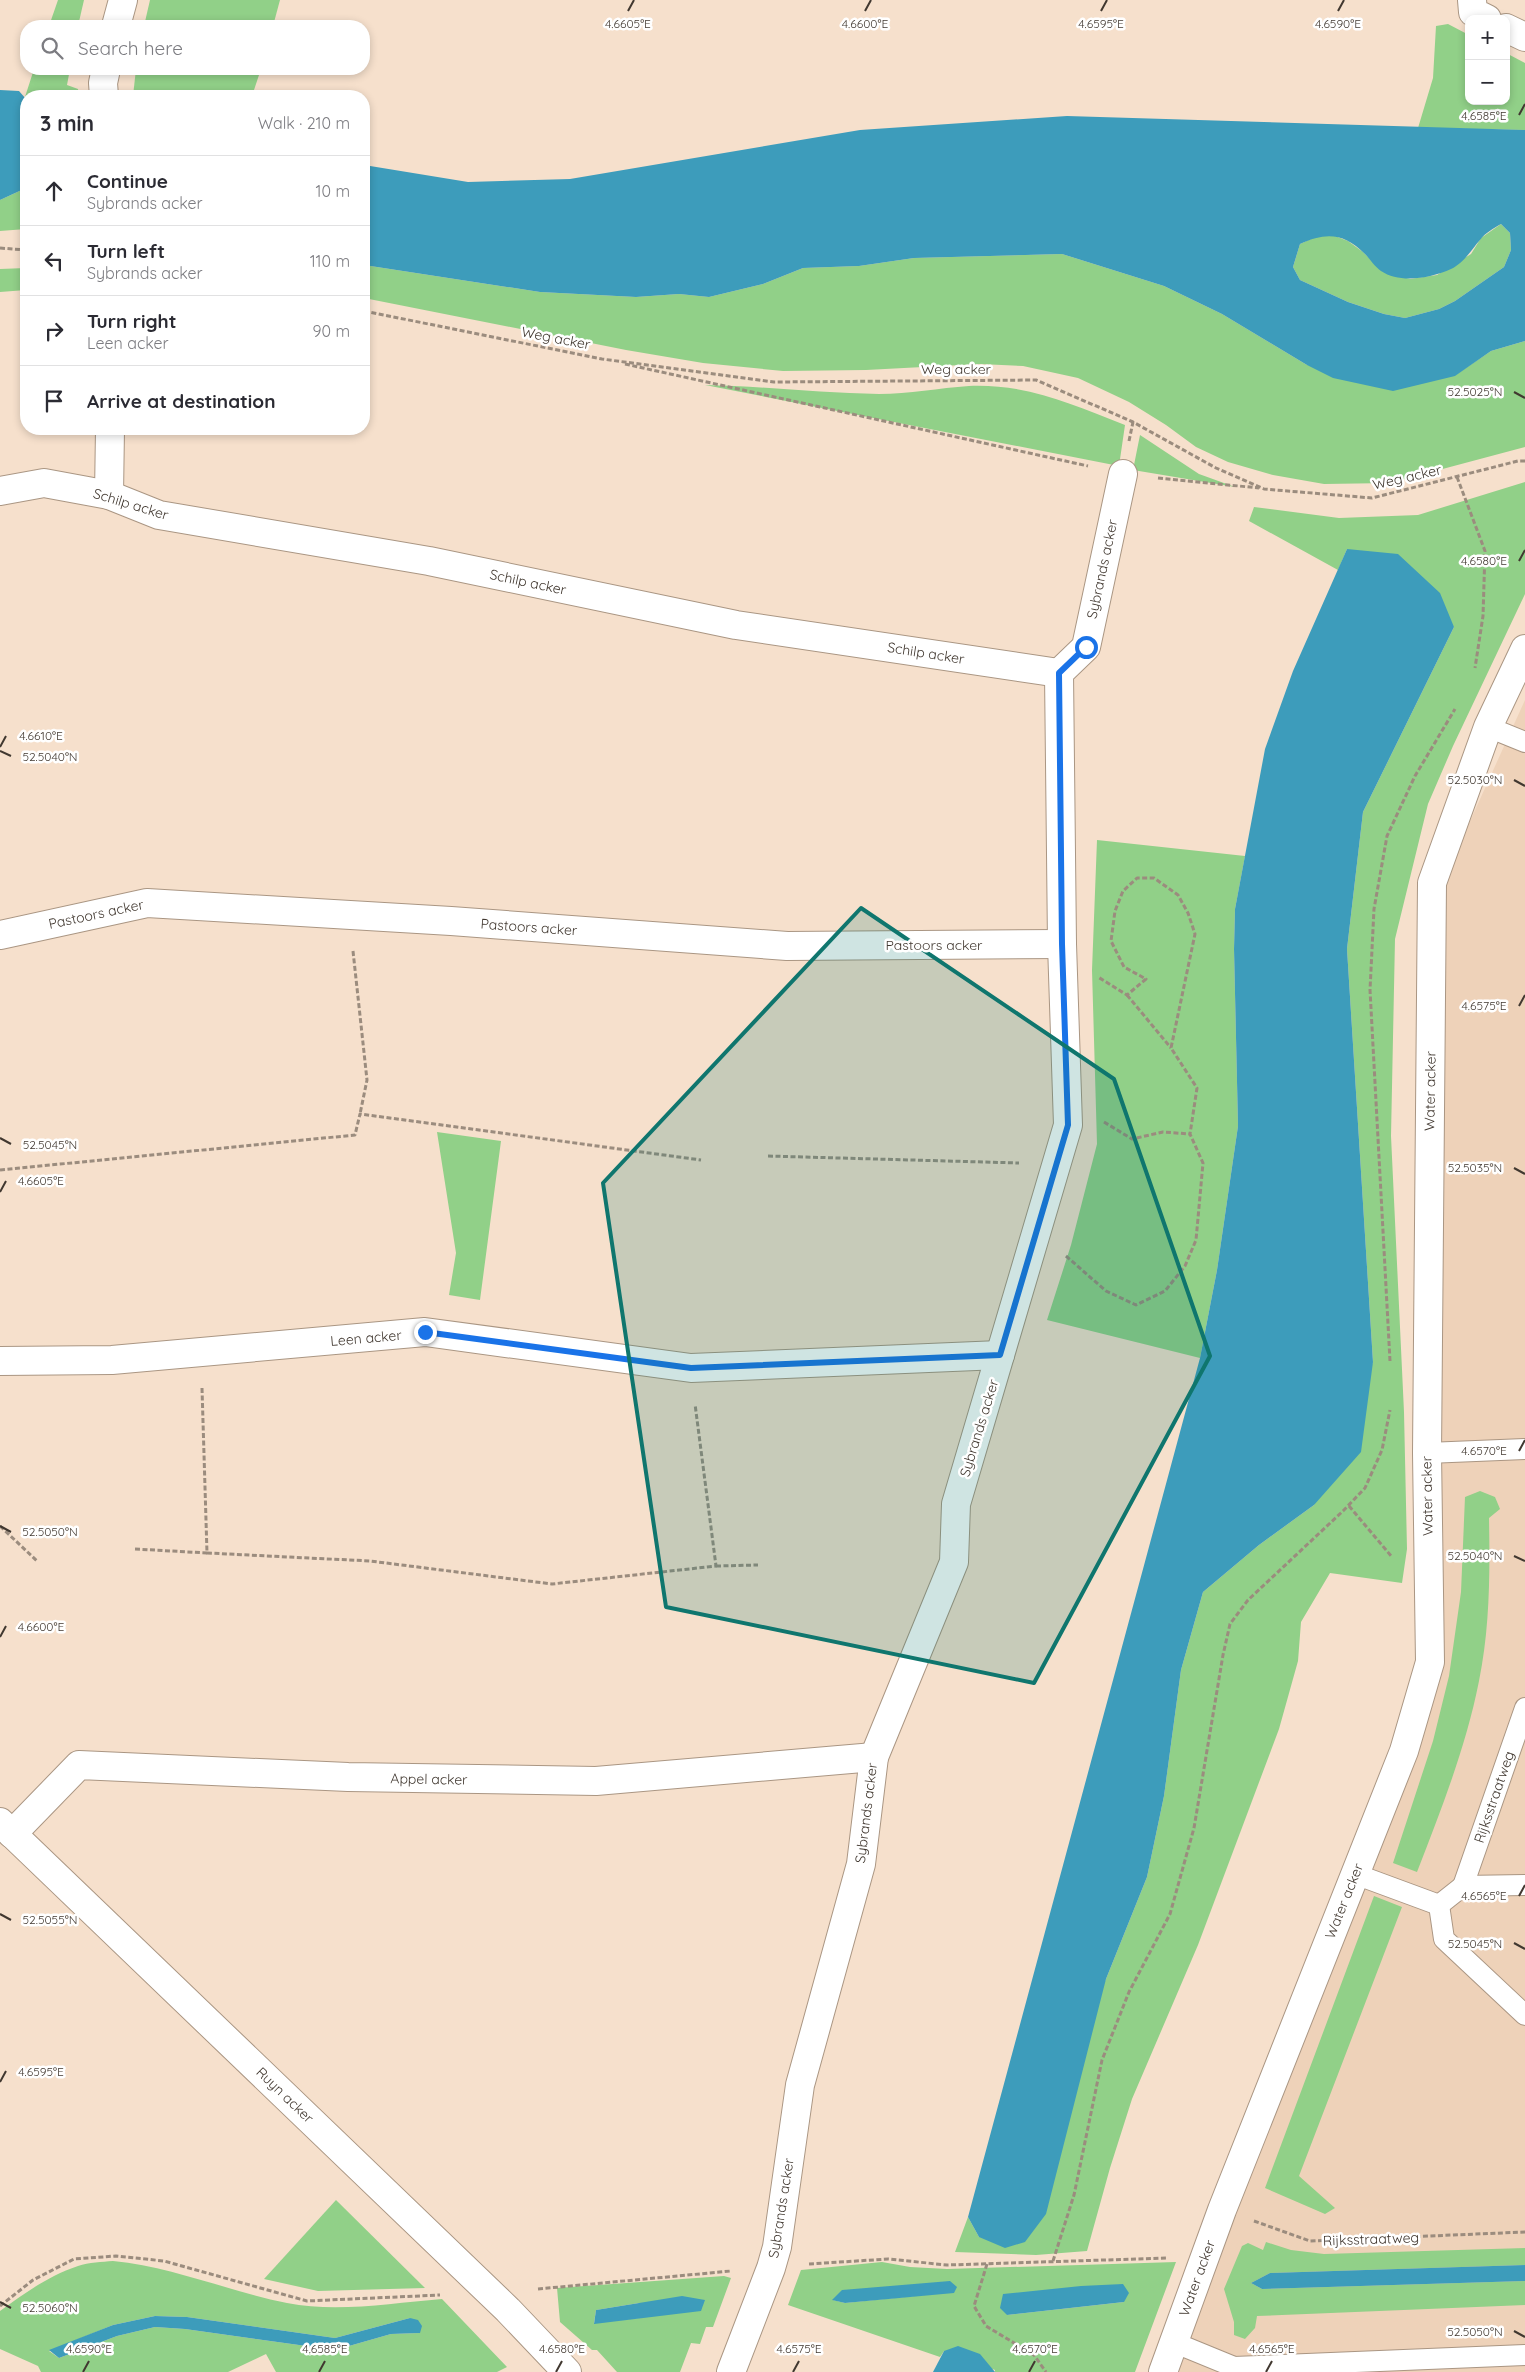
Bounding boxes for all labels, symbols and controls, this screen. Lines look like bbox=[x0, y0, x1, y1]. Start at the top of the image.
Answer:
map controls bbox=[1465, 15, 1510, 105]
button: + bbox=[1465, 15, 1510, 60]
text: 4.6605°E bbox=[605, 16, 651, 31]
text: 4.6600°E bbox=[842, 16, 888, 31]
text: 4.6595°E bbox=[1078, 16, 1124, 31]
text: 4.6590°E bbox=[1315, 16, 1361, 31]
search box bbox=[20, 20, 370, 75]
icon: search bbox=[38, 34, 66, 62]
text: Search here bbox=[78, 36, 183, 60]
button: − bbox=[1465, 60, 1510, 105]
text: 4.6585°E bbox=[1461, 108, 1507, 123]
text: 3 min bbox=[40, 110, 94, 136]
text: Walk · 210 m bbox=[258, 113, 350, 133]
text: Continue bbox=[87, 169, 168, 193]
icon: ahead bbox=[40, 177, 68, 205]
text: 10 m bbox=[316, 181, 350, 201]
text: Sybrands acker bbox=[87, 193, 203, 213]
text: Turn left bbox=[87, 239, 165, 263]
icon: left bbox=[40, 247, 68, 275]
text: 110 m bbox=[310, 251, 350, 271]
text: Sybrands acker bbox=[87, 263, 203, 283]
text: Turn right bbox=[87, 309, 176, 333]
icon: right bbox=[40, 317, 68, 345]
text: 90 m bbox=[313, 321, 350, 341]
street label: Weg acker bbox=[520, 322, 593, 354]
text: Leen acker bbox=[87, 333, 169, 353]
street label: Weg acker bbox=[921, 360, 992, 378]
text: 52.5025°N bbox=[1448, 384, 1502, 399]
icon: arrive bbox=[40, 387, 68, 415]
text: Arrive at destination bbox=[87, 389, 276, 413]
street label: Weg acker bbox=[1371, 460, 1444, 494]
street label: Schilp acker bbox=[91, 484, 171, 524]
street label: Sybrands acker bbox=[1083, 517, 1121, 620]
text: 4.6580°E bbox=[1461, 553, 1507, 568]
street label: Schilp acker bbox=[488, 565, 569, 599]
route start bbox=[1075, 636, 1098, 659]
street label: Schilp acker bbox=[886, 638, 966, 668]
text: 4.6610°E bbox=[19, 728, 63, 743]
text: 52.5040°N bbox=[22, 749, 78, 764]
text: 52.5030°N bbox=[1447, 772, 1503, 787]
street label: Pastoors acker bbox=[47, 895, 146, 933]
street label: Pastoors acker bbox=[480, 915, 579, 939]
street label: Pastoors acker bbox=[886, 936, 983, 954]
text: 4.6575°E bbox=[1462, 998, 1507, 1013]
street label: Water acker bbox=[1420, 1050, 1440, 1131]
text: 52.5045°N bbox=[23, 1137, 77, 1152]
text: 52.5035°N bbox=[1448, 1160, 1502, 1175]
text: 4.6605°E bbox=[18, 1173, 64, 1188]
route end bbox=[414, 1321, 437, 1344]
street label: Leen acker bbox=[330, 1326, 403, 1350]
street label: Sybrands acker bbox=[956, 1376, 1003, 1479]
text: 4.6570°E bbox=[1461, 1443, 1507, 1458]
street label: Water acker bbox=[1417, 1455, 1437, 1536]
text: 52.5050°N bbox=[22, 1524, 78, 1539]
text: 52.5040°N bbox=[1447, 1548, 1503, 1563]
text: 4.6600°E bbox=[18, 1619, 64, 1634]
street label: Rijksstraatweg bbox=[1470, 1749, 1518, 1845]
street label: Sybrands acker bbox=[851, 1761, 881, 1864]
street label: Appel acker bbox=[390, 1769, 468, 1789]
street label: Water acker bbox=[1321, 1860, 1368, 1941]
text: 4.6565°E bbox=[1461, 1888, 1507, 1903]
text: 52.5055°N bbox=[23, 1912, 77, 1927]
text: 52.5045°N bbox=[1448, 1936, 1502, 1951]
street label: Ruyn acker bbox=[252, 2063, 318, 2127]
text: 4.6595°E bbox=[18, 2064, 64, 2079]
street label: Sybrands acker bbox=[764, 2156, 798, 2259]
street label: Rijksstraatweg bbox=[1323, 2228, 1419, 2250]
street label: Water acker bbox=[1175, 2237, 1219, 2319]
text: 52.5060°N bbox=[22, 2300, 78, 2315]
text: 52.5050°N bbox=[1447, 2324, 1503, 2339]
text: 4.6590°E bbox=[66, 2341, 112, 2356]
text: 4.6585°E bbox=[302, 2341, 348, 2356]
text: 4.6580°E bbox=[539, 2341, 585, 2356]
text: 4.6575°E bbox=[777, 2341, 822, 2356]
text: 4.6570°E bbox=[1012, 2341, 1058, 2356]
text: 4.6565°E bbox=[1249, 2341, 1295, 2356]

